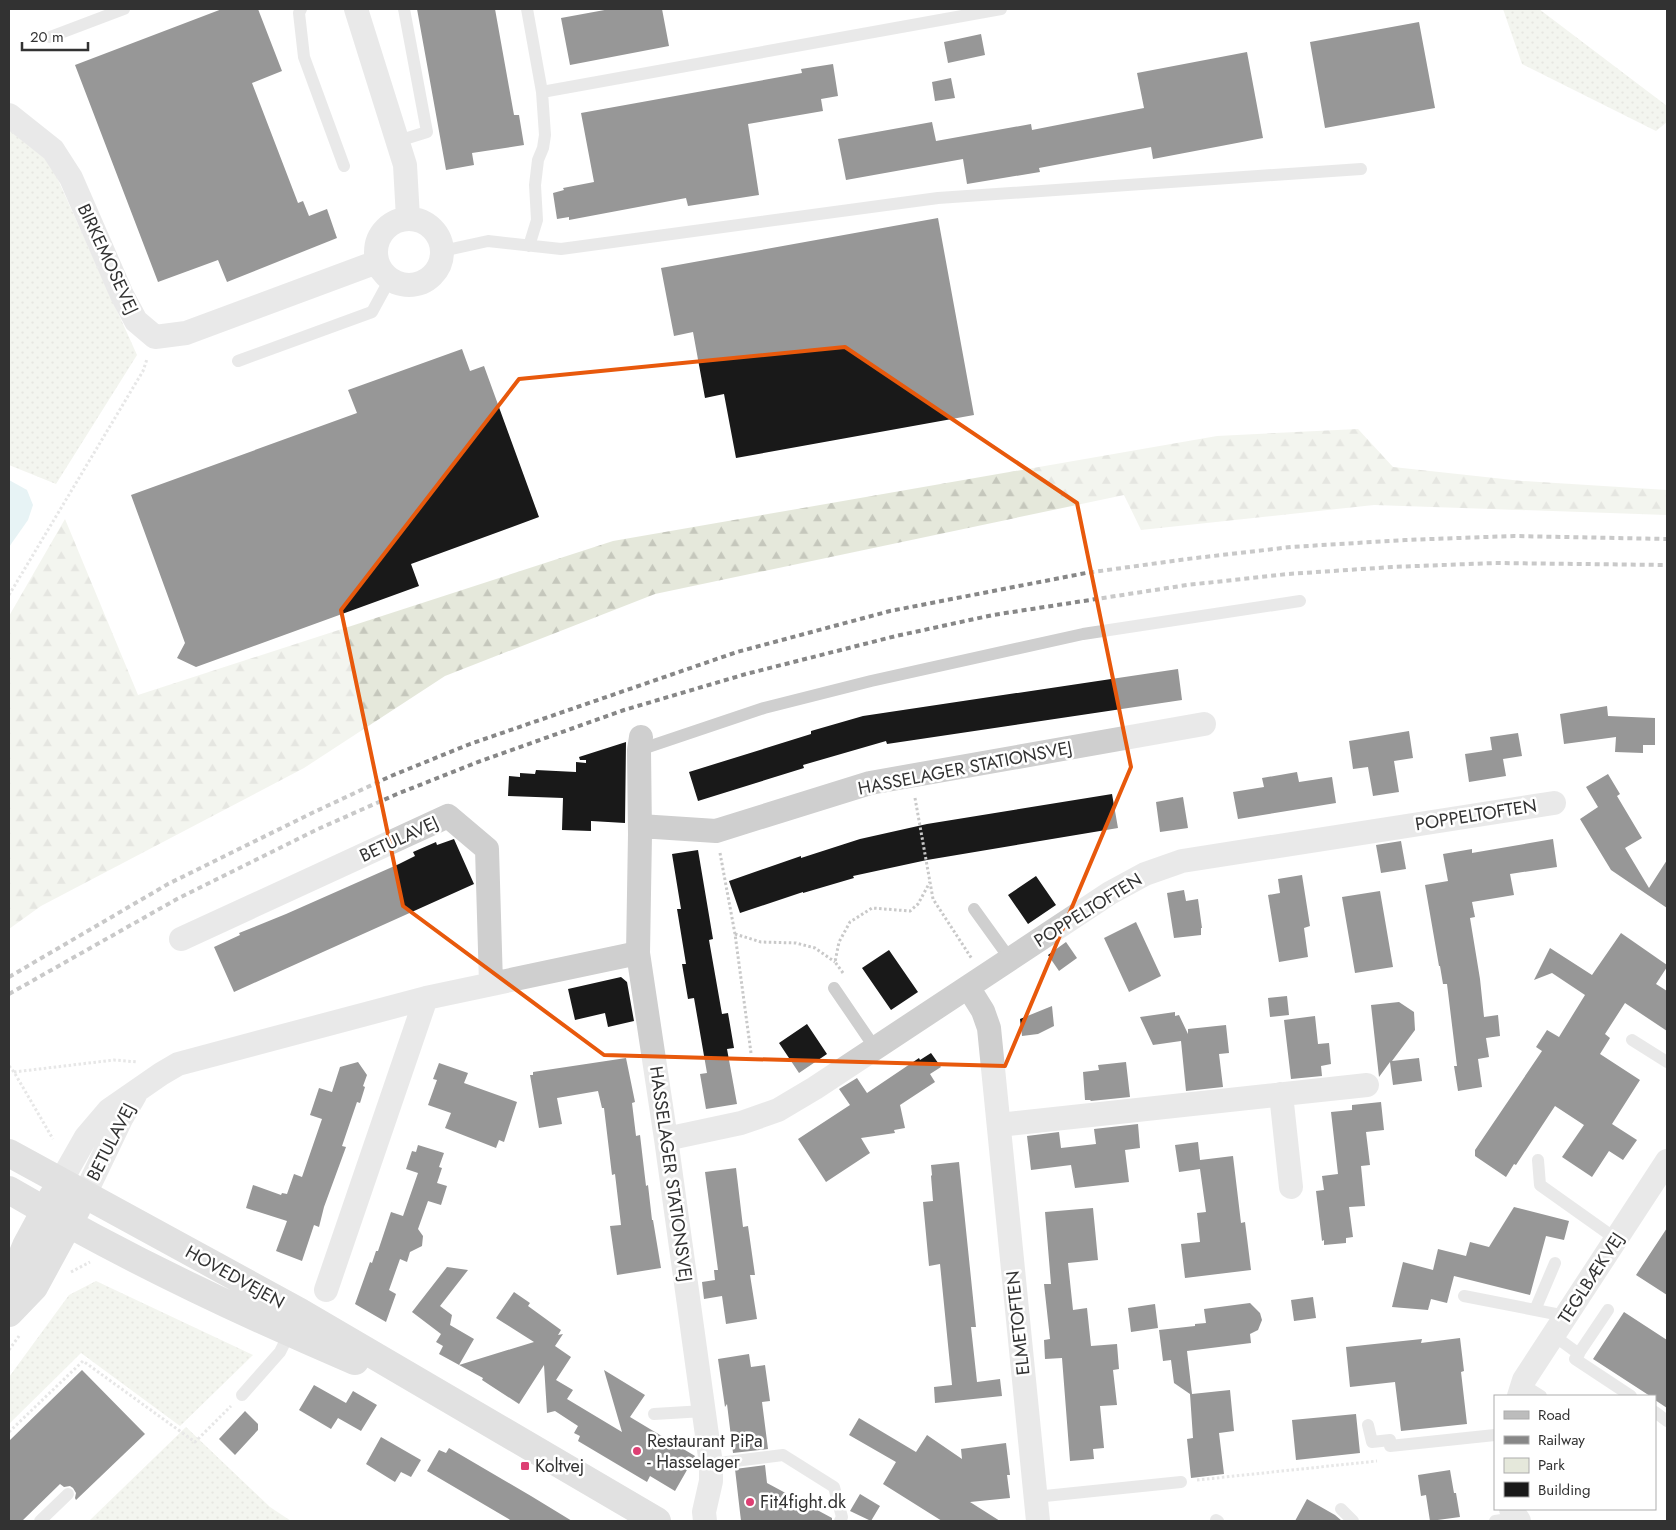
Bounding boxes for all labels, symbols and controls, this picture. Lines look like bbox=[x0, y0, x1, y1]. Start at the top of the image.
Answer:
scale bar bbox=[22, 20, 89, 52]
text: 20 m bbox=[30, 26, 64, 48]
street label: BIRKEMOSEVEJ bbox=[71, 199, 145, 319]
street label: HASSELAGER STATIONSVEJ bbox=[856, 734, 1074, 802]
street label: POPPELTOFTEN bbox=[1413, 793, 1539, 837]
street label: BETULAVEJ bbox=[355, 809, 443, 869]
street label: POPPELTOFTEN bbox=[1029, 866, 1147, 954]
street label: HASSELAGER STATIONSVEJ bbox=[643, 1064, 699, 1284]
street label: BETULAVEJ bbox=[80, 1098, 142, 1186]
street label: TEGLBÆKVEJ bbox=[1552, 1227, 1630, 1329]
street label: HOVEDVEJEN bbox=[181, 1239, 289, 1315]
street label: ELMETOFTEN bbox=[1000, 1269, 1036, 1377]
legend bbox=[1494, 1395, 1656, 1510]
text: Road bbox=[1538, 1404, 1570, 1426]
place label: Restaurant PiPa - Hasselager bbox=[647, 1428, 763, 1475]
text: Railway bbox=[1538, 1429, 1585, 1451]
marker: Restaurant PiPa - Hasselager bbox=[631, 1445, 643, 1457]
place label: Koltvej bbox=[535, 1453, 584, 1479]
text: Park bbox=[1538, 1454, 1565, 1476]
marker: Koltvej bbox=[519, 1460, 531, 1472]
text: Building bbox=[1538, 1479, 1590, 1501]
place label: Fit4fight.dk bbox=[760, 1489, 846, 1515]
marker: Fit4fight.dk bbox=[744, 1496, 756, 1508]

